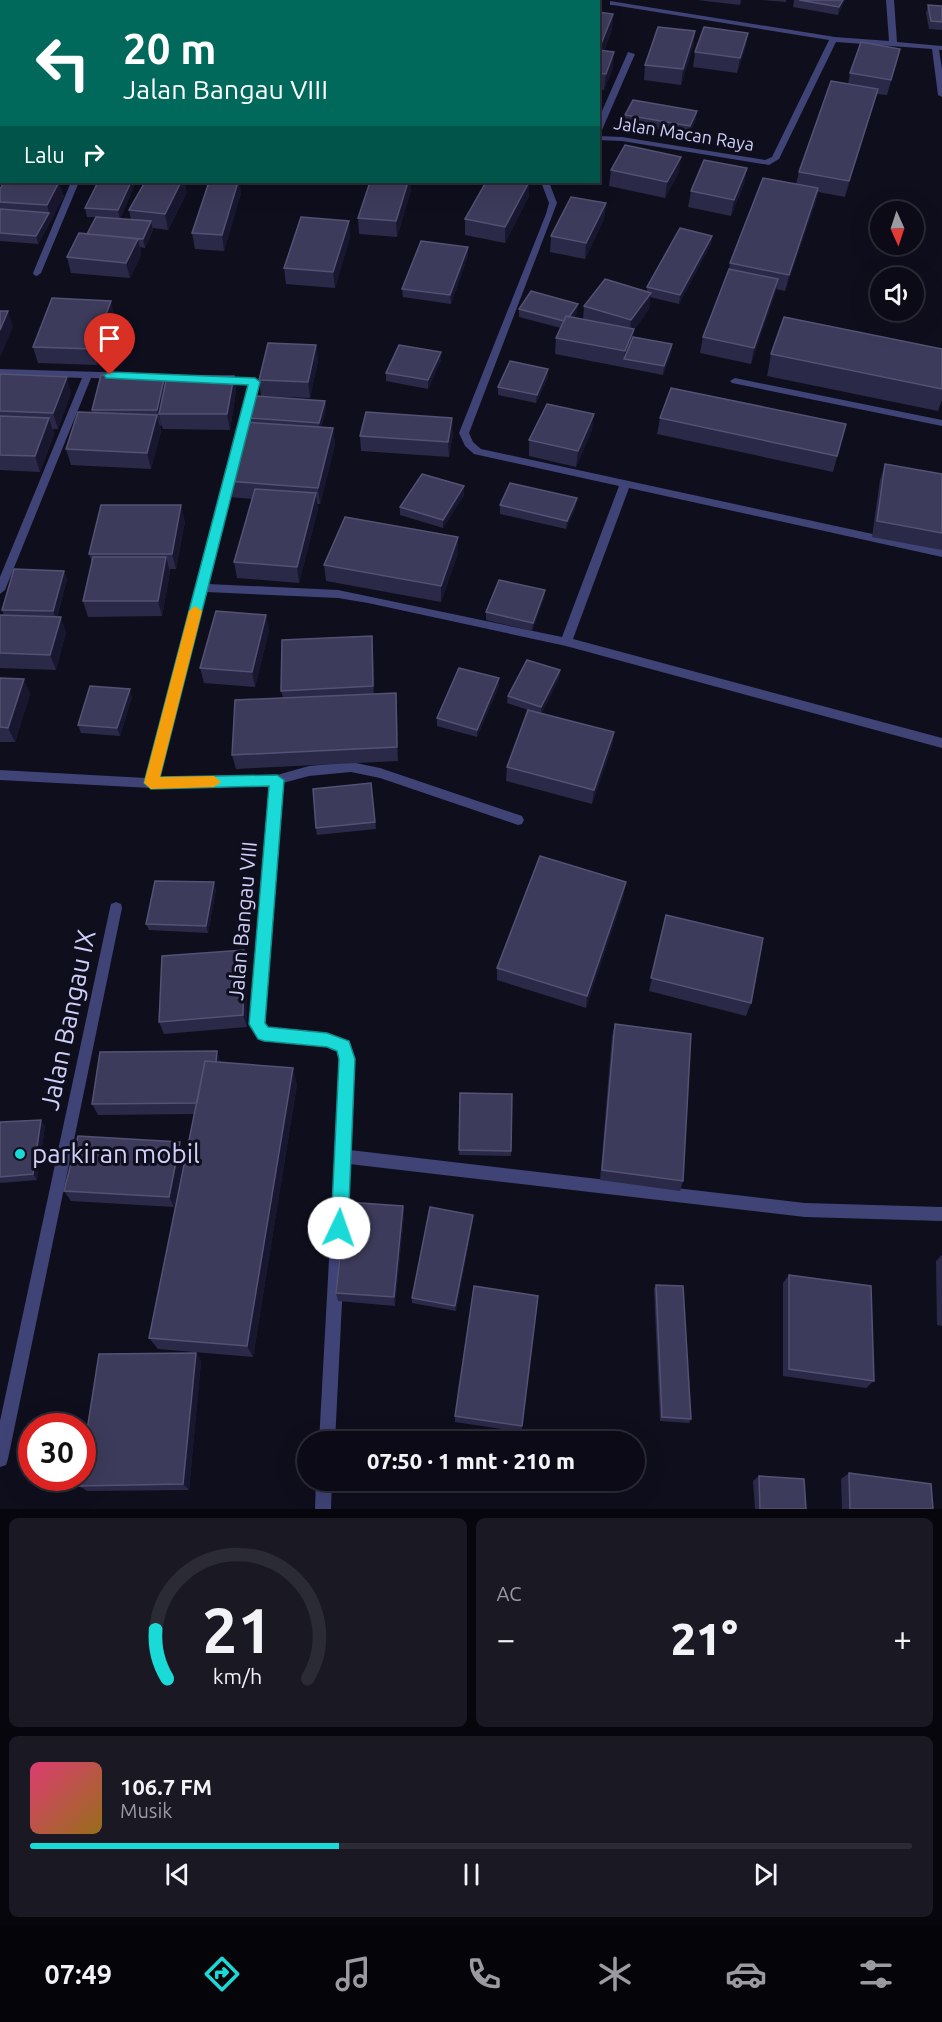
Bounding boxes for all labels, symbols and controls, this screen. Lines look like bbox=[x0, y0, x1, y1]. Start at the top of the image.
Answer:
icon: left bbox=[24, 24, 102, 102]
text: 20 m bbox=[123, 25, 217, 72]
text: Jalan Bangau VIII bbox=[123, 74, 328, 104]
street label: Jalan Macan Raya bbox=[613, 112, 756, 154]
icon: right bbox=[77, 138, 110, 171]
text: Lalu bbox=[24, 142, 65, 167]
north arrow bbox=[870, 201, 924, 255]
map controls bbox=[870, 201, 924, 321]
button: sound bbox=[870, 267, 924, 321]
pin bbox=[84, 313, 135, 375]
icon: arrive bbox=[93, 322, 126, 355]
street label: Jalan Bangau VIII bbox=[223, 840, 261, 1001]
street label: Jalan Bangau IX bbox=[34, 927, 101, 1113]
place label: parkiran mobil bbox=[32, 1139, 200, 1168]
marker: parkiran mobil bbox=[13, 1147, 27, 1161]
position arrow bbox=[307, 1196, 371, 1260]
speed limit sign: 30 bbox=[18, 1413, 96, 1491]
text: 07:50 · 1 mnt · 210 m bbox=[367, 1448, 575, 1473]
text: AC bbox=[497, 1582, 522, 1605]
text: 21 bbox=[203, 1595, 273, 1665]
text: 21° bbox=[671, 1613, 738, 1664]
text: − bbox=[497, 1620, 515, 1657]
text: + bbox=[893, 1620, 912, 1657]
text: km/h bbox=[213, 1665, 262, 1689]
text: 106.7 FM bbox=[120, 1774, 212, 1799]
text: Musik bbox=[120, 1799, 172, 1822]
icon: previous bbox=[161, 1858, 194, 1891]
icon: pause bbox=[455, 1858, 488, 1891]
icon: next bbox=[749, 1858, 782, 1891]
icon: directions bbox=[201, 1953, 243, 1995]
icon: music bbox=[332, 1953, 374, 1995]
icon: phone bbox=[463, 1953, 505, 1995]
icon: climate bbox=[594, 1953, 636, 1995]
icon: car bbox=[725, 1953, 767, 1995]
icon: filters bbox=[855, 1953, 897, 1995]
text: 07:49 bbox=[44, 1959, 112, 1989]

